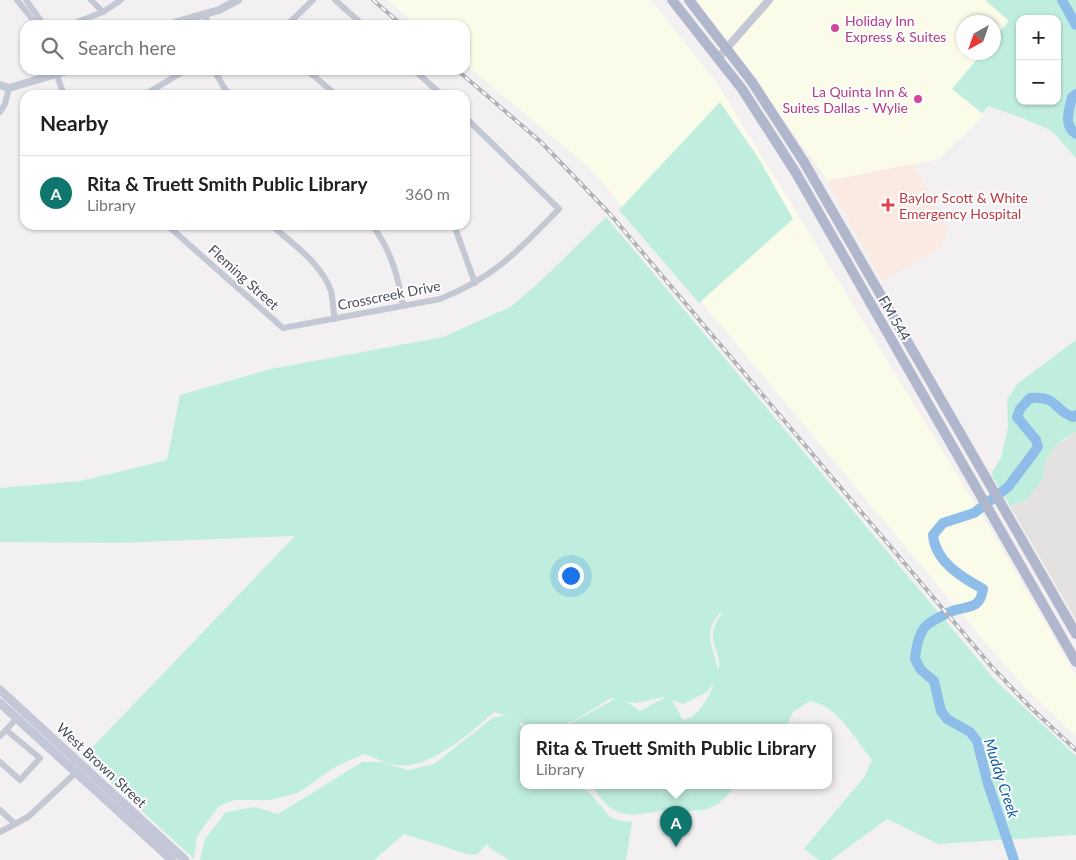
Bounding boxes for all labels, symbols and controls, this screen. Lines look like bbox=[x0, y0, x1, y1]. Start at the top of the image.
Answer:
place label: Holiday Inn Express & Suites bbox=[845, 12, 946, 45]
north arrow bbox=[956, 15, 1001, 60]
map controls bbox=[1016, 15, 1061, 105]
button: + bbox=[1016, 15, 1061, 60]
search box bbox=[20, 20, 470, 75]
marker: Holiday Inn Express & Suites bbox=[829, 22, 841, 34]
icon: search bbox=[38, 34, 66, 62]
text: Search here bbox=[78, 36, 176, 59]
button: − bbox=[1016, 60, 1061, 105]
place label: La Quinta Inn & Suites Dallas - Wylie bbox=[783, 83, 908, 116]
marker: La Quinta Inn & Suites Dallas - Wylie bbox=[912, 93, 924, 105]
text: Nearby bbox=[40, 110, 108, 135]
text: Rita & Truett Smith Public Library bbox=[87, 172, 367, 195]
text: A bbox=[50, 184, 62, 203]
text: 360 m bbox=[405, 184, 450, 203]
place label: Baylor Scott & White Emergency Hospital bbox=[899, 189, 1028, 222]
text: Library bbox=[87, 195, 136, 214]
marker: Baylor Scott & White Emergency Hospital bbox=[881, 198, 895, 212]
street label: Fleming Street bbox=[205, 241, 283, 313]
street label: Crosscreek Drive bbox=[336, 277, 442, 313]
street label: FM 544 bbox=[875, 293, 915, 343]
your location bbox=[558, 563, 584, 589]
street label: West Brown Street bbox=[54, 719, 150, 811]
popup bbox=[520, 724, 832, 789]
text: Rita & Truett Smith Public Library bbox=[536, 736, 816, 759]
water label: Muddy Creek bbox=[981, 736, 1024, 821]
text: Library bbox=[536, 759, 585, 778]
pin: A bbox=[660, 806, 692, 847]

